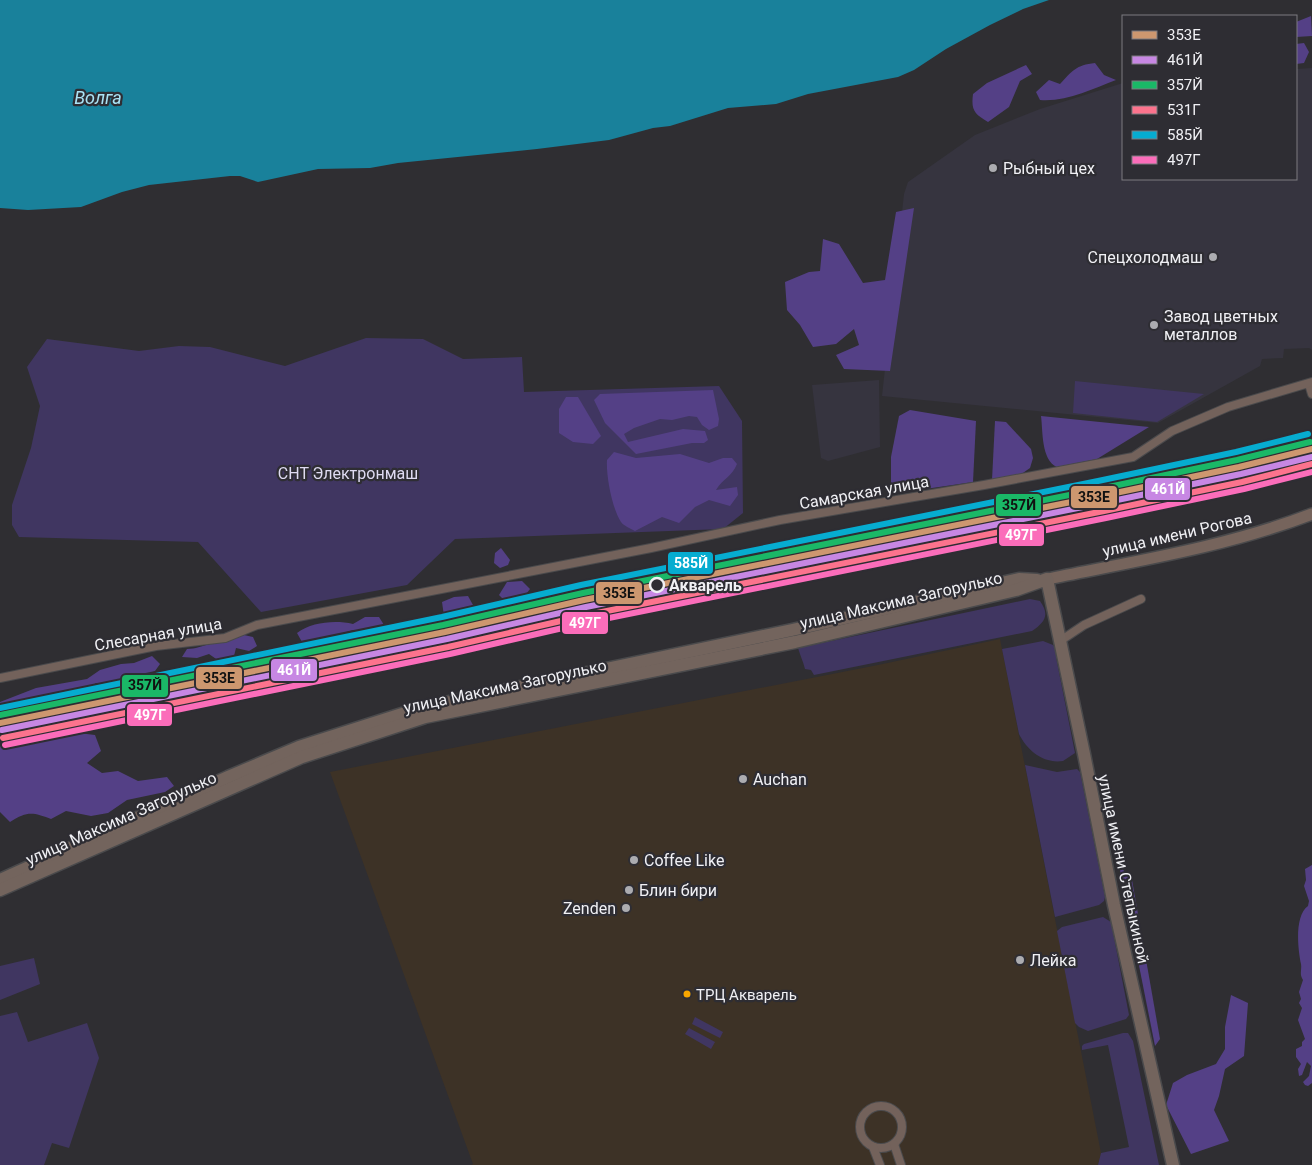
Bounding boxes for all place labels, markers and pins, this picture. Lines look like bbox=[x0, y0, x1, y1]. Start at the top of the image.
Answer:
place label: Рыбный цех bbox=[1003, 159, 1095, 178]
marker: Рыбный цех bbox=[987, 162, 999, 174]
place label: Спецхолодмаш bbox=[1088, 248, 1203, 267]
marker: Спецхолодмаш bbox=[1207, 251, 1219, 263]
place label: Завод цветных металлов bbox=[1164, 307, 1278, 344]
marker: Завод цветных металлов bbox=[1148, 319, 1160, 331]
place label: Акварель bbox=[669, 576, 742, 595]
marker: Акварель bbox=[649, 577, 665, 593]
place label: Auchan bbox=[753, 770, 807, 789]
marker: Auchan bbox=[737, 773, 749, 785]
place label: Coffee Like bbox=[644, 851, 724, 870]
marker: Coffee Like bbox=[628, 854, 640, 866]
place label: Блин бири bbox=[639, 881, 717, 900]
marker: Блин бири bbox=[623, 884, 635, 896]
place label: Zenden bbox=[563, 899, 616, 918]
marker: Zenden bbox=[620, 902, 632, 914]
place label: Лейка bbox=[1030, 951, 1076, 970]
marker: Лейка bbox=[1014, 954, 1026, 966]
place label: ТРЦ Акварель bbox=[696, 986, 797, 1004]
marker: ТРЦ Акварель bbox=[682, 989, 692, 999]

